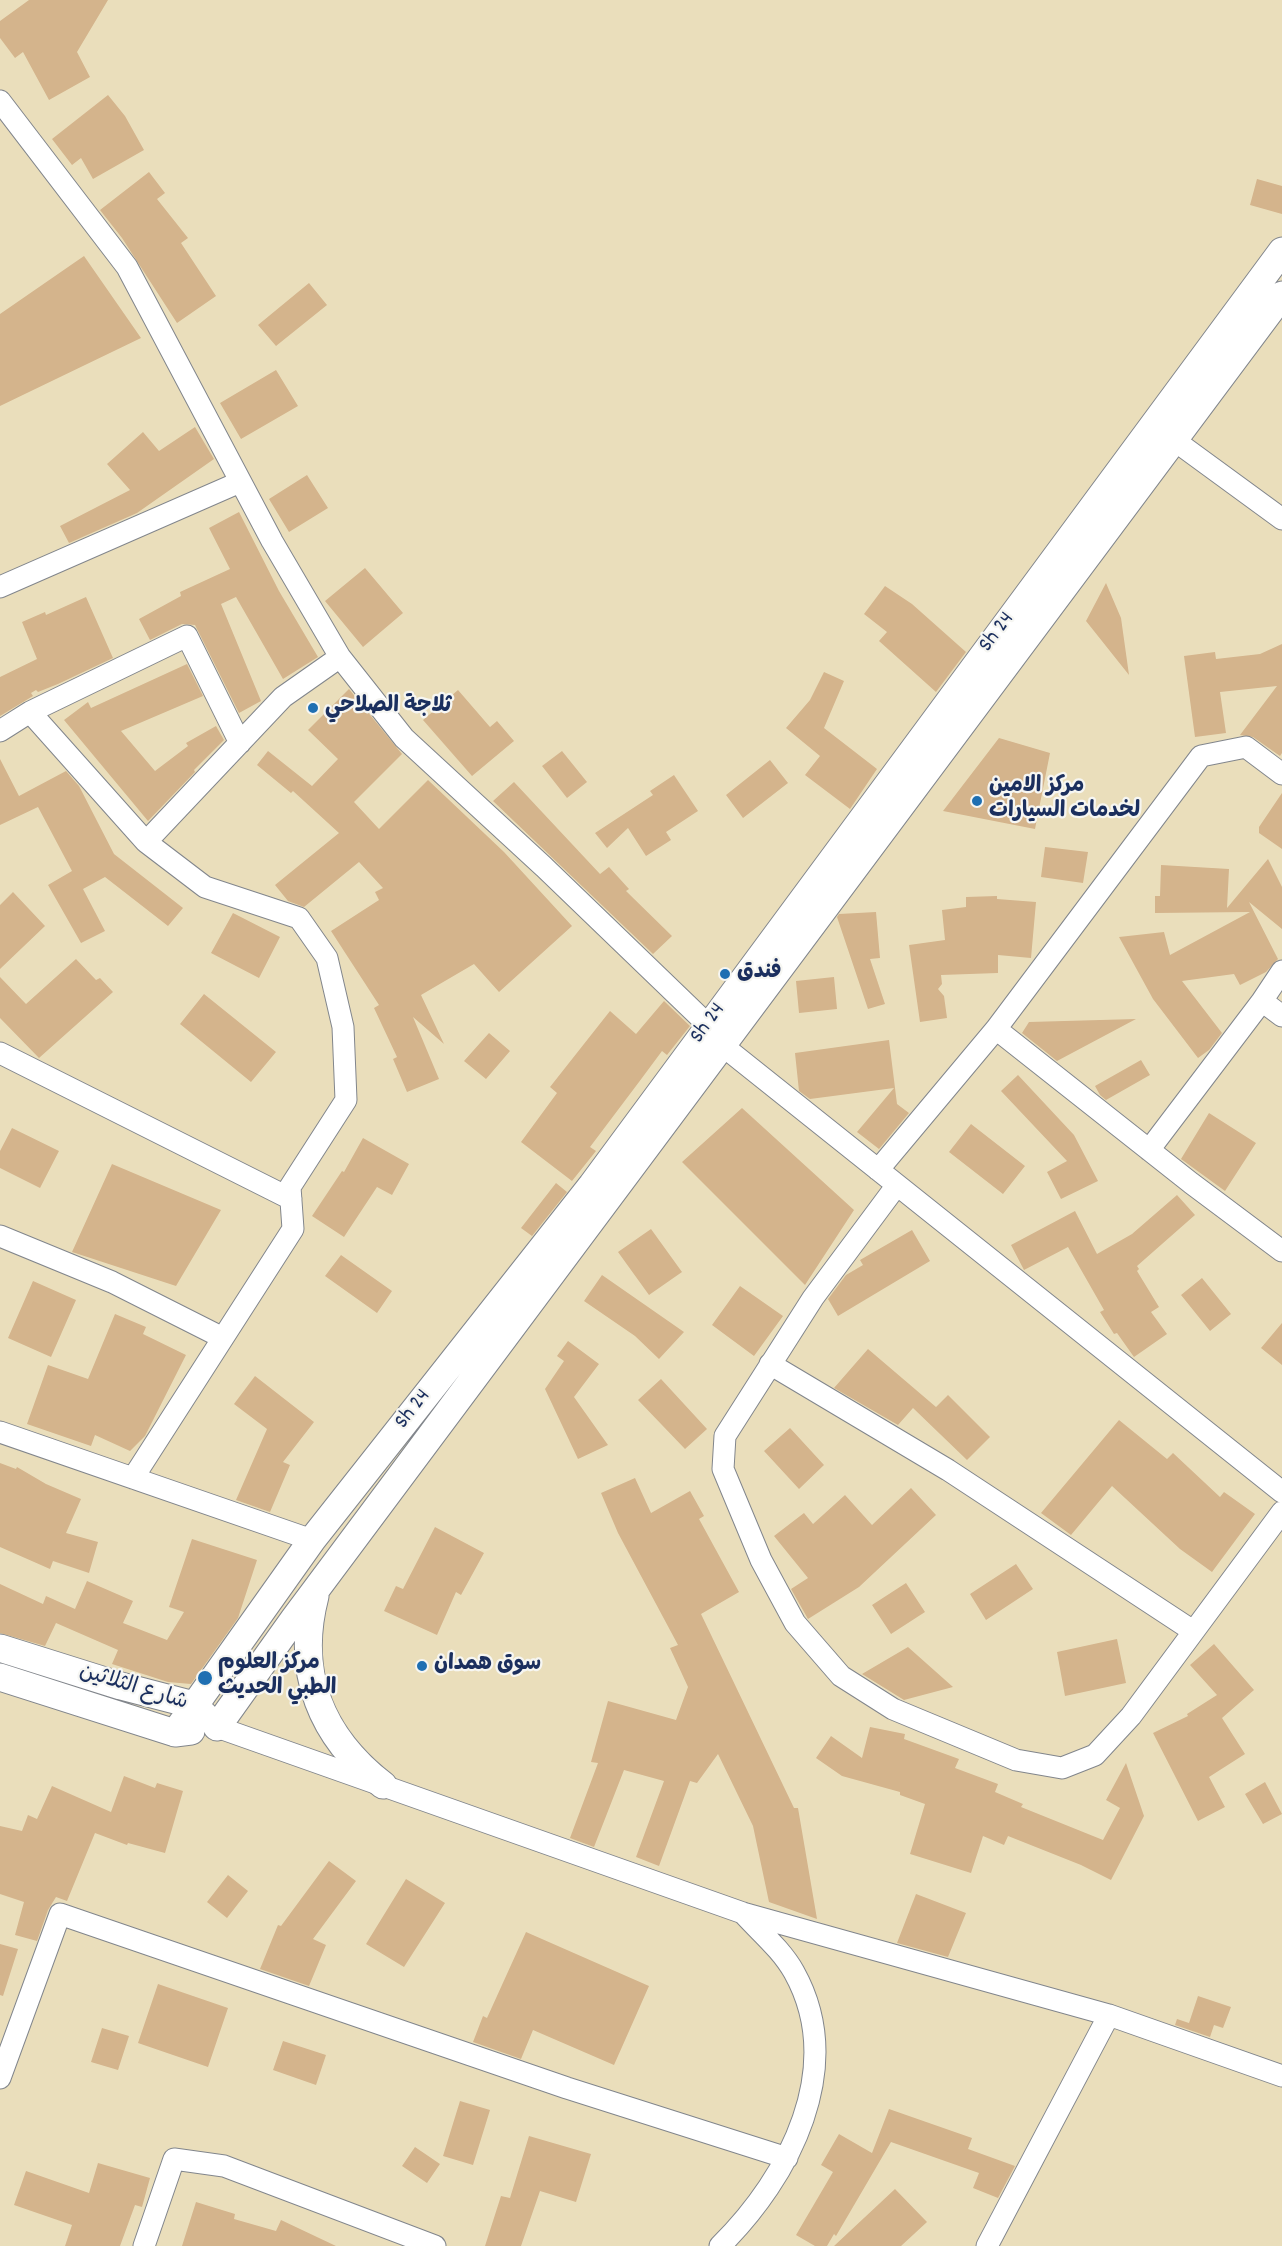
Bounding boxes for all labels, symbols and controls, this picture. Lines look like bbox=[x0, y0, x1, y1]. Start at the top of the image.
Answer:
street label: Sh 24 bbox=[974, 608, 1022, 658]
place label: ثلاجة الصلاحي bbox=[325, 695, 451, 721]
marker: ثلاجة الصلاحي bbox=[306, 701, 320, 715]
place label: مركز الامين لخدمات السيارات bbox=[989, 775, 1140, 826]
marker: مركز الامين لخدمات السيارات bbox=[970, 794, 984, 808]
place label: فندق bbox=[737, 961, 781, 987]
marker: فندق bbox=[718, 967, 732, 981]
street label: Sh 24 bbox=[686, 999, 732, 1049]
street label: Sh 24 bbox=[390, 1385, 438, 1435]
place label: مركز العلوم الطبي الحديث bbox=[218, 1652, 336, 1704]
place label: سوق همدان bbox=[434, 1653, 541, 1679]
marker: سوق همدان bbox=[415, 1659, 429, 1673]
street label: شارع الثلاثين bbox=[75, 1660, 191, 1718]
marker: مركز العلوم الطبي الحديث bbox=[196, 1669, 214, 1687]

